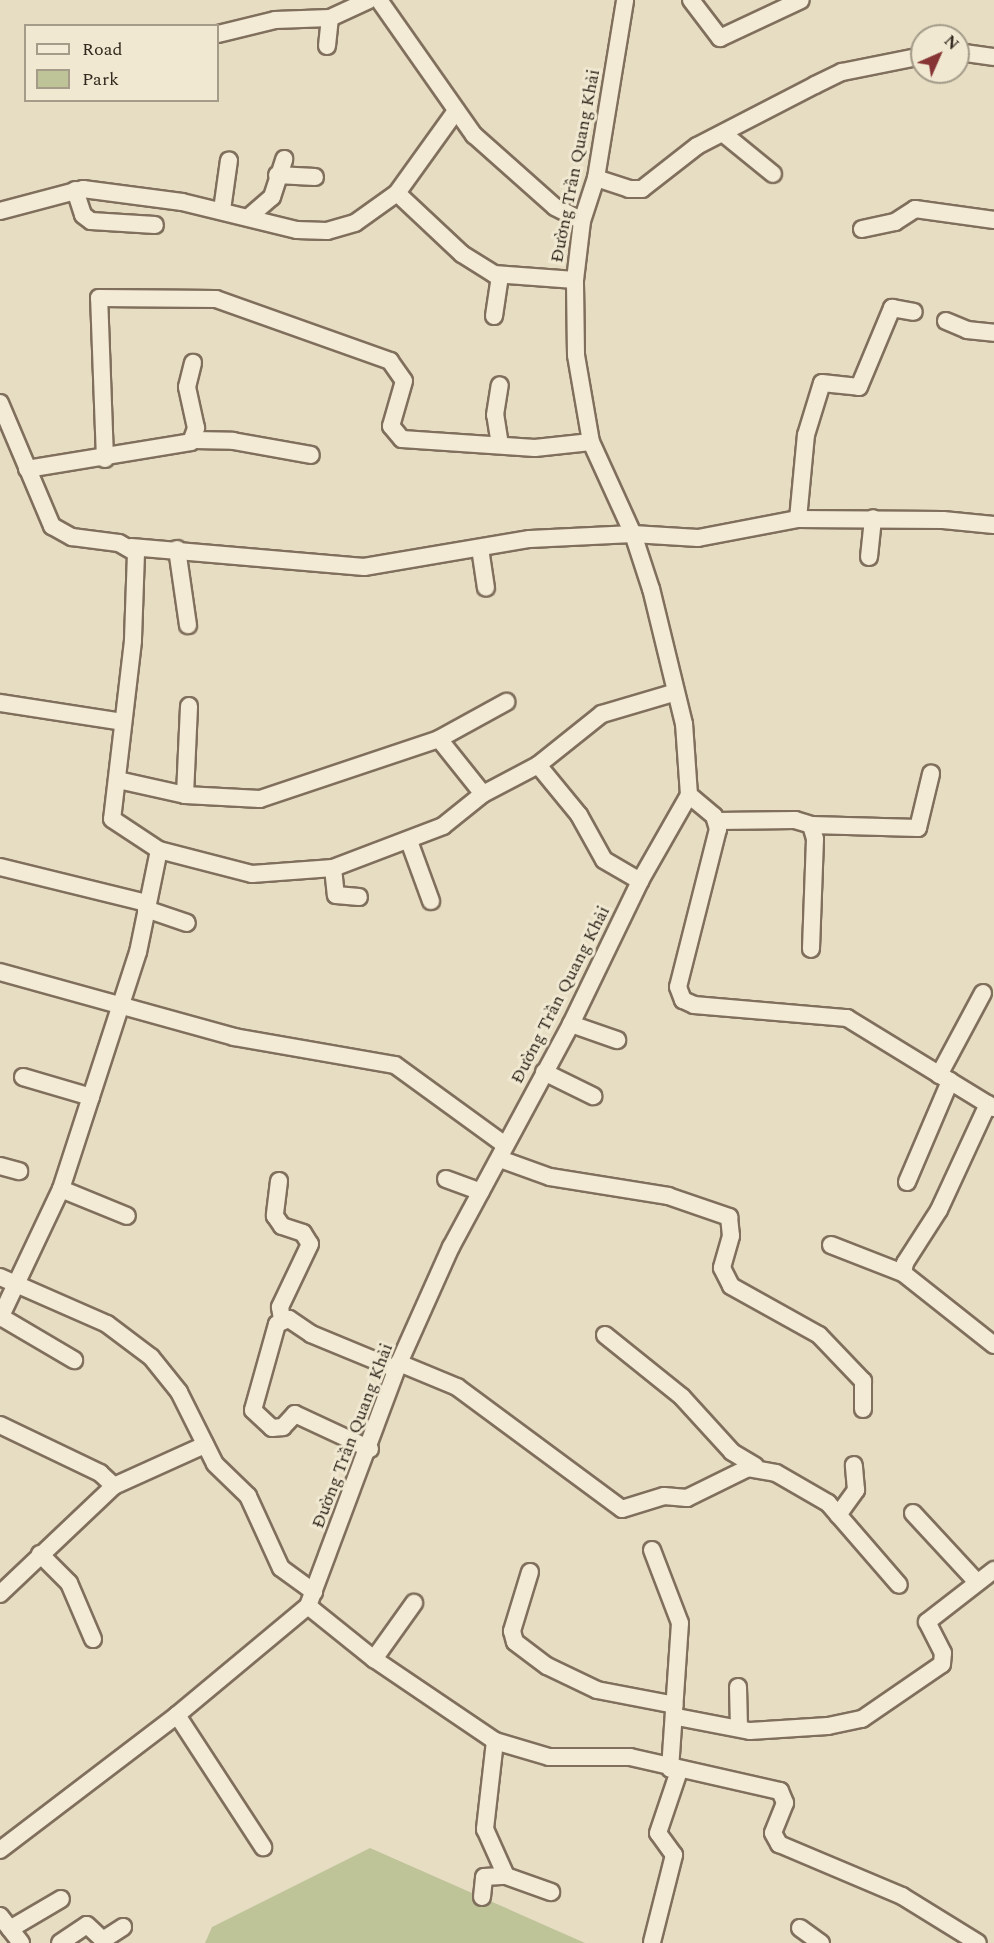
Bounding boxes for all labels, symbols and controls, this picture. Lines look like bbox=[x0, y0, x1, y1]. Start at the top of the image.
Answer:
legend bbox=[24, 24, 219, 102]
north arrow bbox=[910, 24, 970, 84]
text: N bbox=[938, 30, 964, 56]
text: Road bbox=[82, 36, 123, 63]
text: Park bbox=[82, 66, 119, 93]
street label: Đường Trần Quang Khải bbox=[547, 67, 605, 265]
street label: Đường Trần Quang Khải bbox=[507, 902, 615, 1088]
street label: Đường Trần Quang Khải bbox=[308, 1340, 398, 1532]

